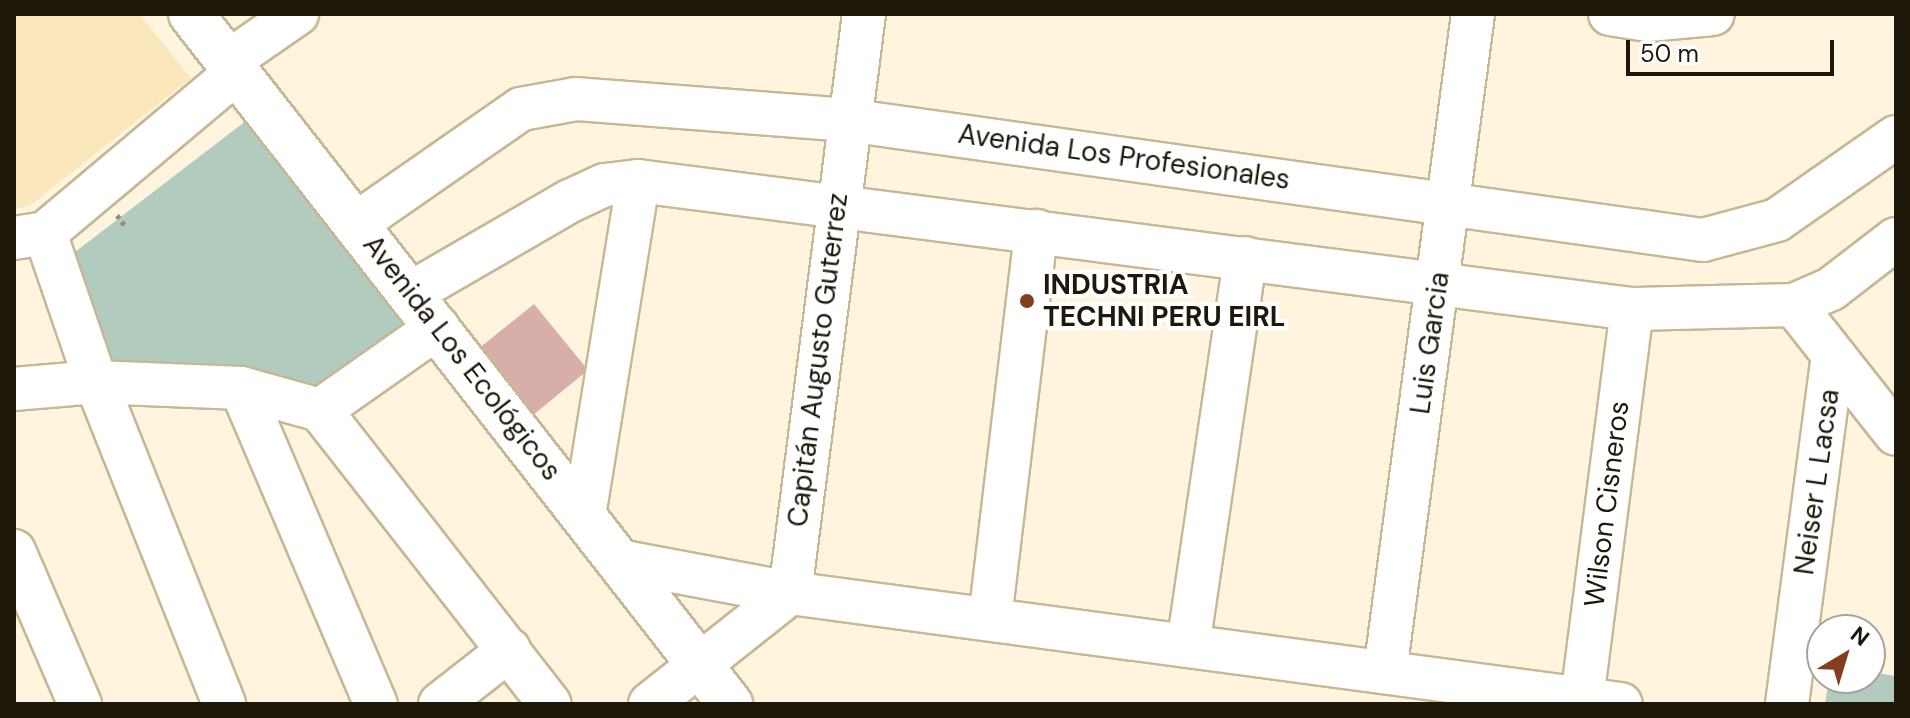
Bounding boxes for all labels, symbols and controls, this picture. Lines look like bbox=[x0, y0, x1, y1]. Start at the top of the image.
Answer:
scale bar bbox=[1630, 24, 1838, 74]
text: 50 m bbox=[1640, 38, 1699, 69]
street label: Avenida Los Profesionales bbox=[956, 117, 1292, 197]
street label: Capitán Augusto Guterrez bbox=[781, 191, 855, 529]
street label: Avenida Los Ecológicos bbox=[356, 229, 568, 487]
place label: INDUSTRIA TECHNI PERU EIRL bbox=[1043, 268, 1285, 334]
street label: Luis Garcia bbox=[1403, 270, 1457, 416]
marker: INDUSTRIA TECHNI PERU EIRL bbox=[1018, 292, 1036, 310]
street label: Neiser L Lacsa bbox=[1787, 387, 1847, 577]
street label: Wilson Cisneros bbox=[1578, 399, 1636, 609]
north arrow bbox=[1806, 614, 1886, 694]
text: N bbox=[1845, 620, 1875, 653]

